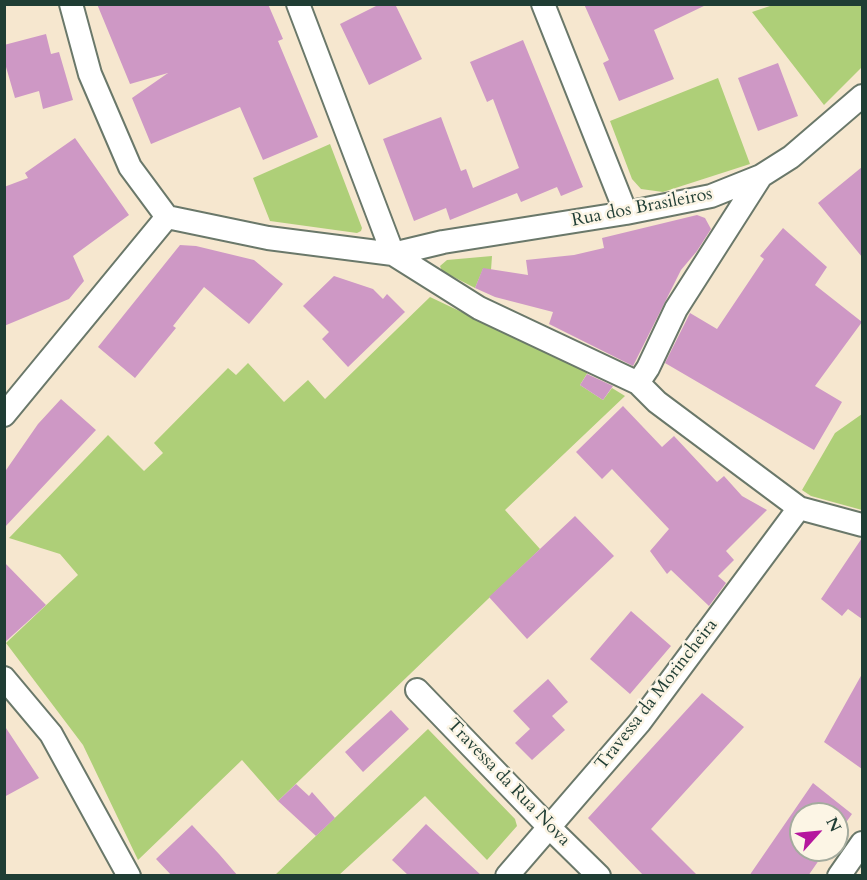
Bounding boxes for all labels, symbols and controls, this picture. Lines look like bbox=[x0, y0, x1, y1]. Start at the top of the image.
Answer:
street label: Rua dos Brasileiros bbox=[570, 184, 714, 232]
street label: Travessa da Morincheira bbox=[591, 615, 723, 775]
street label: Travessa da Rua Nova bbox=[442, 715, 574, 851]
north arrow bbox=[789, 802, 849, 862]
text: N bbox=[820, 814, 846, 836]

